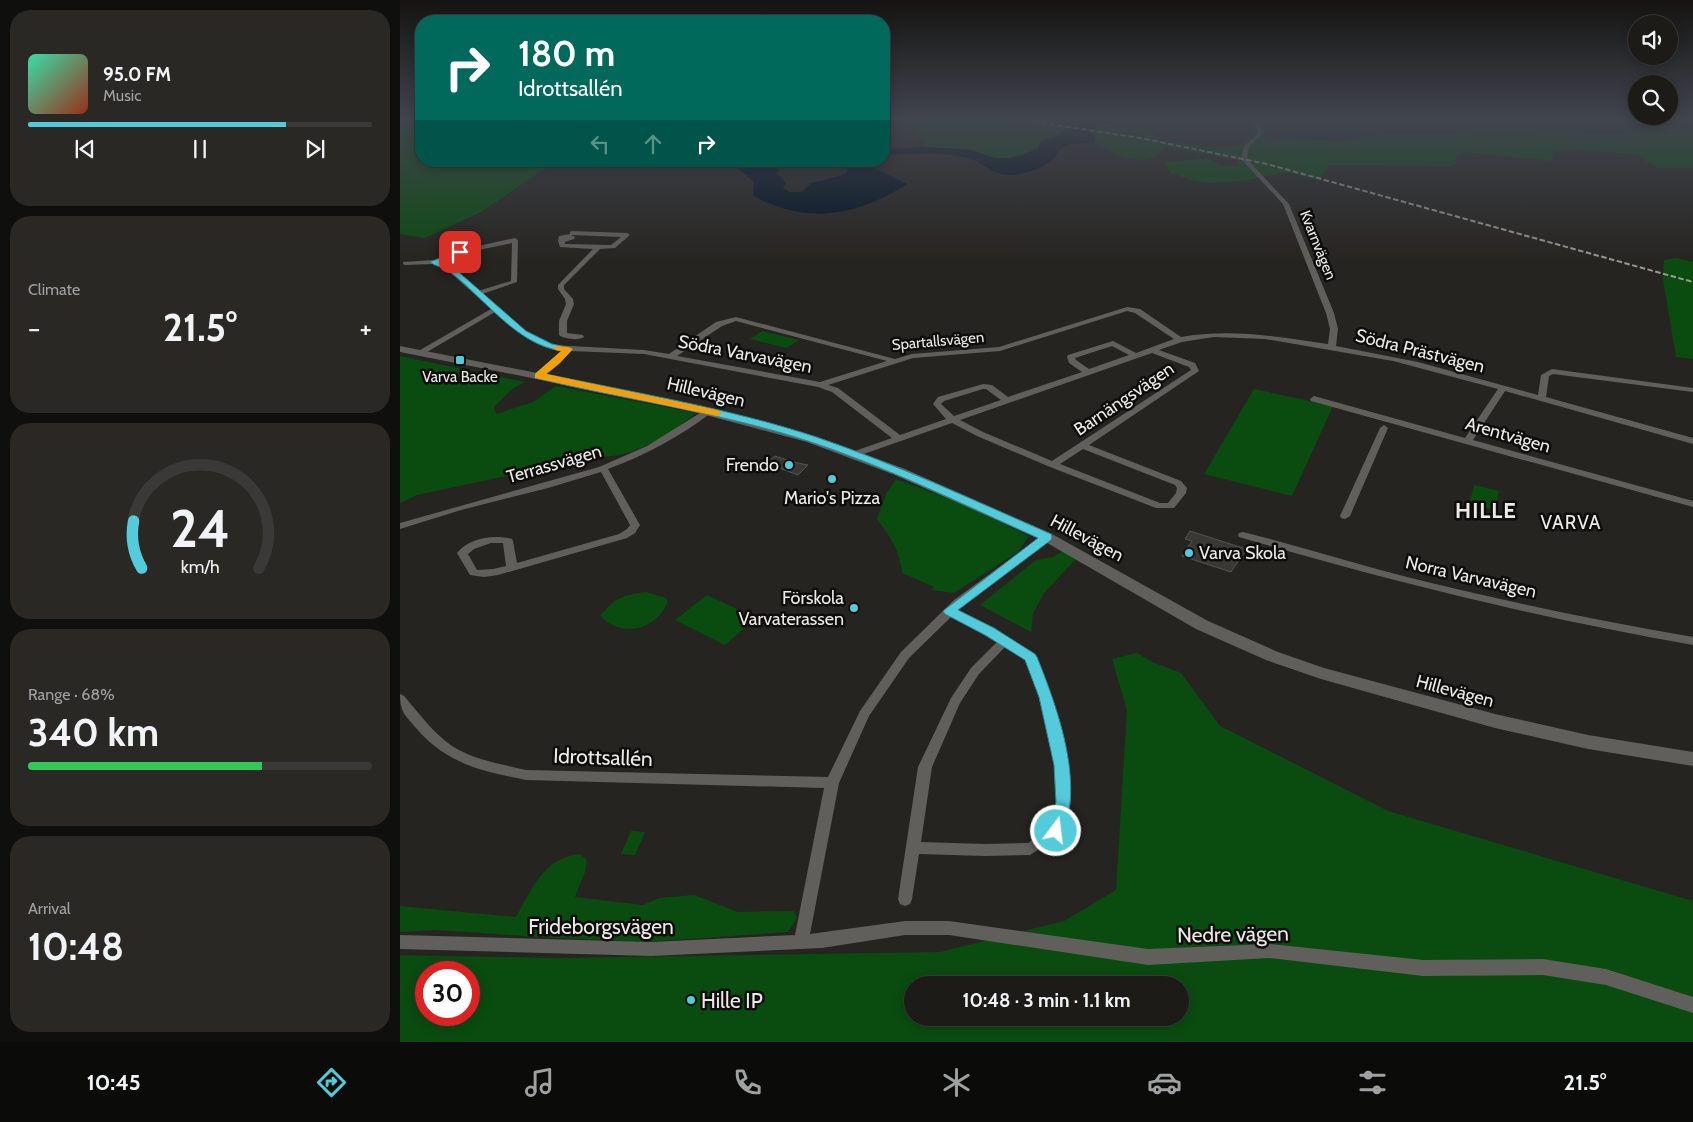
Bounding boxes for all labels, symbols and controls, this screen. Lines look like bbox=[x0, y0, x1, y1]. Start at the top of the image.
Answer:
map controls bbox=[1628, 15, 1678, 125]
button: sound bbox=[1628, 15, 1678, 65]
text: 180 m bbox=[518, 32, 615, 75]
icon: right bbox=[435, 35, 500, 100]
text: 95.0 FM bbox=[103, 63, 171, 86]
text: Idrottsallén bbox=[518, 75, 622, 102]
button: search bbox=[1628, 75, 1678, 125]
text: Music bbox=[103, 86, 141, 105]
icon: left bbox=[586, 130, 614, 158]
icon: ahead bbox=[639, 130, 667, 158]
icon: right bbox=[692, 130, 720, 158]
icon: previous bbox=[71, 135, 99, 163]
icon: pause bbox=[186, 135, 214, 163]
icon: next bbox=[301, 135, 329, 163]
street label: Kvarnvägen bbox=[1296, 208, 1340, 282]
pin bbox=[439, 231, 481, 273]
icon: arrive bbox=[446, 238, 474, 266]
text: Climate bbox=[28, 280, 80, 299]
text: 21.5° bbox=[163, 304, 237, 351]
text: − bbox=[28, 311, 40, 345]
text: + bbox=[360, 311, 372, 345]
street label: Södra Prästvägen bbox=[1353, 324, 1487, 378]
street label: Spartallsvägen bbox=[891, 328, 985, 354]
street label: Södra Varvavägen bbox=[676, 330, 814, 378]
marker: Varva Backe bbox=[454, 354, 466, 366]
street label: Barnängsvägen bbox=[1070, 357, 1178, 441]
place label: Varva Backe bbox=[422, 368, 498, 386]
street label: Hillevägen bbox=[665, 372, 747, 412]
street label: Arentvägen bbox=[1463, 412, 1553, 458]
street label: Terrassvägen bbox=[504, 440, 604, 488]
place label: Frendo bbox=[726, 454, 779, 476]
marker: Frendo bbox=[783, 459, 795, 471]
marker: Mario's Pizza bbox=[826, 473, 838, 485]
place label: Mario's Pizza bbox=[784, 487, 880, 509]
text: 24 bbox=[170, 497, 230, 560]
district label: HILLE bbox=[1455, 497, 1517, 524]
street label: Hillevägen bbox=[1047, 510, 1127, 566]
district label: VARVA bbox=[1540, 511, 1602, 534]
place label: Varva Skola bbox=[1199, 542, 1286, 564]
marker: Varva Skola bbox=[1183, 547, 1195, 559]
street label: Norra Varvavägen bbox=[1403, 551, 1539, 603]
text: km/h bbox=[180, 556, 220, 577]
place label: Förskola Varvaterassen bbox=[739, 587, 844, 630]
marker: Förskola Varvaterassen bbox=[848, 602, 860, 614]
street label: Hillevägen bbox=[1414, 670, 1496, 712]
text: Range · 68% bbox=[28, 685, 115, 704]
text: 340 km bbox=[28, 709, 159, 756]
street label: Idrottsallén bbox=[553, 743, 653, 771]
position arrow bbox=[1029, 804, 1081, 856]
text: Arrival bbox=[28, 899, 71, 918]
street label: Frideborgsvägen bbox=[528, 914, 674, 939]
street label: Nedre vägen bbox=[1177, 921, 1289, 947]
text: 10:48 bbox=[28, 923, 124, 970]
speed limit sign: 30 bbox=[415, 961, 480, 1026]
place label: Hille IP bbox=[701, 988, 763, 1013]
text: 10:48 · 3 min · 1.1 km bbox=[963, 989, 1130, 1012]
marker: Hille IP bbox=[685, 994, 697, 1006]
icon: directions bbox=[314, 1065, 349, 1100]
icon: music bbox=[522, 1065, 557, 1100]
icon: phone bbox=[730, 1065, 765, 1100]
icon: climate bbox=[939, 1065, 974, 1100]
icon: car bbox=[1147, 1065, 1182, 1100]
icon: filters bbox=[1355, 1065, 1390, 1100]
text: 10:45 bbox=[87, 1069, 141, 1096]
text: 21.5° bbox=[1564, 1069, 1606, 1096]

